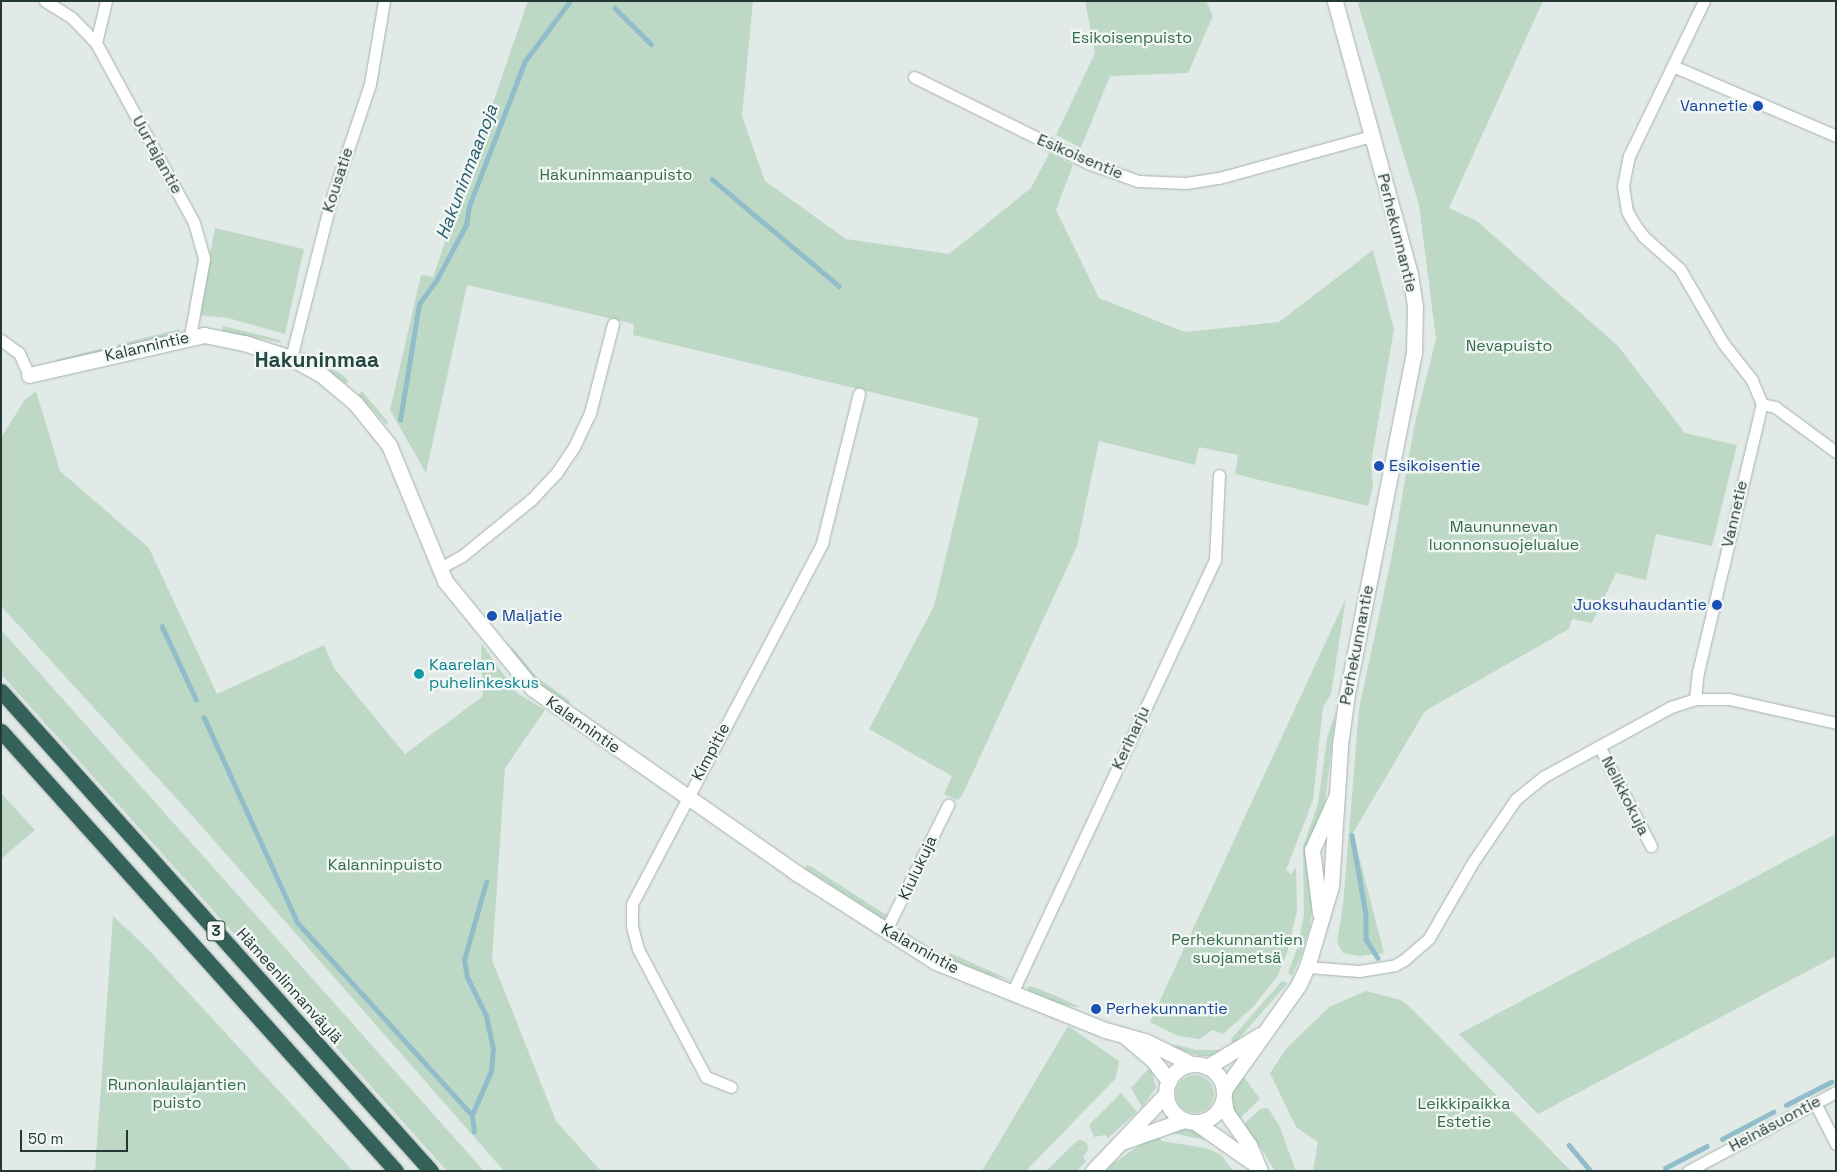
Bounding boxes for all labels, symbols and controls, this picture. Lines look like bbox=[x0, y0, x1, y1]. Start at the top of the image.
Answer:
park label: Esikoisenpuisto bbox=[1072, 28, 1192, 48]
place label: Vannetie bbox=[1680, 96, 1748, 116]
marker: Vannetie bbox=[1752, 100, 1764, 112]
water label: Hakuninmaanoja bbox=[431, 102, 503, 242]
street label: Uurtajantie bbox=[128, 113, 186, 197]
street label: Esikoisentie bbox=[1034, 130, 1126, 184]
street label: Kousatie bbox=[319, 145, 357, 215]
park label: Hakuninmaanpuisto bbox=[540, 165, 692, 185]
street label: Perhekunnantie bbox=[1373, 172, 1421, 294]
street label: Kalannintie bbox=[103, 328, 191, 366]
park label: Nevapuisto bbox=[1466, 336, 1552, 356]
district label: Hakuninmaa bbox=[255, 347, 379, 373]
place label: Esikoisentie bbox=[1389, 456, 1481, 476]
marker: Esikoisentie bbox=[1373, 460, 1385, 472]
street label: Vannetie bbox=[1718, 479, 1752, 549]
park label: Maununnevan luonnonsuojelualue bbox=[1429, 517, 1579, 555]
street label: Perhekunnantie bbox=[1336, 583, 1378, 707]
place label: Juoksuhaudantie bbox=[1573, 595, 1707, 615]
marker: Juoksuhaudantie bbox=[1711, 599, 1723, 611]
place label: Maljatie bbox=[502, 606, 562, 626]
marker: Maljatie bbox=[486, 610, 498, 622]
place label: Kaarelan puhelinkeskus bbox=[429, 655, 539, 693]
marker: Kaarelan puhelinkeskus bbox=[413, 668, 425, 680]
street label: Kalannintie bbox=[542, 692, 624, 758]
street label: Keriharju bbox=[1108, 703, 1154, 773]
street label: Kimpitie bbox=[688, 720, 734, 784]
street label: Nelikkokuja bbox=[1597, 753, 1653, 839]
street label: Kiulukuja bbox=[895, 833, 941, 903]
park label: Kalanninpuisto bbox=[328, 855, 442, 875]
road number: 3 bbox=[206, 918, 226, 944]
street label: Kalannintie bbox=[878, 920, 962, 978]
street label: Hämeenlinnanväylä bbox=[232, 924, 346, 1048]
park label: Perhekunnantien suojametsä bbox=[1171, 930, 1303, 968]
place label: Perhekunnantie bbox=[1106, 999, 1228, 1019]
marker: Perhekunnantie bbox=[1090, 1003, 1102, 1015]
park label: Runonlaulajantien puisto bbox=[108, 1075, 246, 1113]
street label: Heinäsuontie bbox=[1726, 1092, 1824, 1156]
park label: Leikkipaikka Estetie bbox=[1418, 1094, 1510, 1132]
scale bar bbox=[22, 1120, 130, 1152]
text: 50 m bbox=[28, 1129, 63, 1148]

